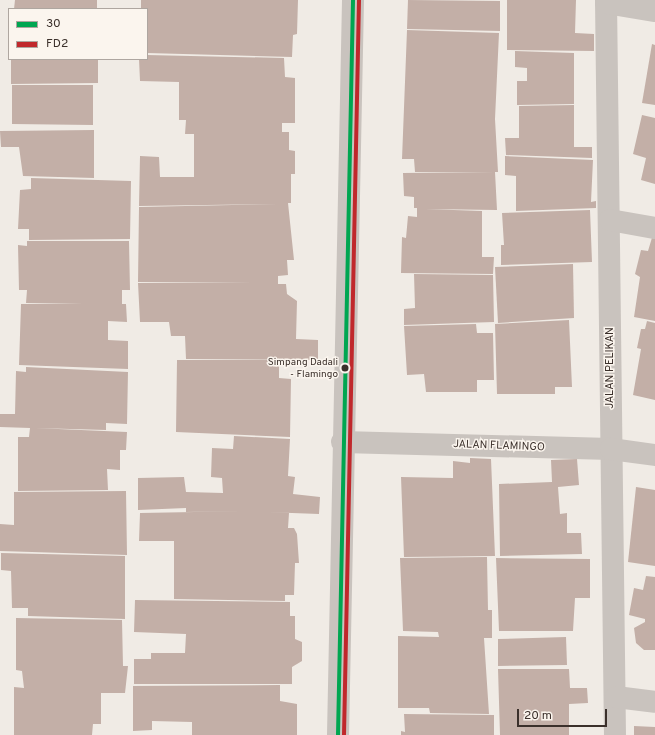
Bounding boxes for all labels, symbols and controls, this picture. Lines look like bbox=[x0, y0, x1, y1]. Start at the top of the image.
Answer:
legend bbox=[8, 8, 148, 60]
text: 30 bbox=[46, 16, 61, 32]
text: FD2 bbox=[46, 36, 68, 52]
street label: JALAN PELIKAN bbox=[603, 327, 617, 409]
place label: Simpang Dadali - Flamingo bbox=[268, 356, 338, 380]
marker: Simpang Dadali - Flamingo bbox=[340, 363, 350, 373]
street label: JALAN FLAMINGO bbox=[453, 438, 545, 454]
scale bar bbox=[519, 701, 609, 727]
text: 20 m bbox=[524, 708, 552, 724]

